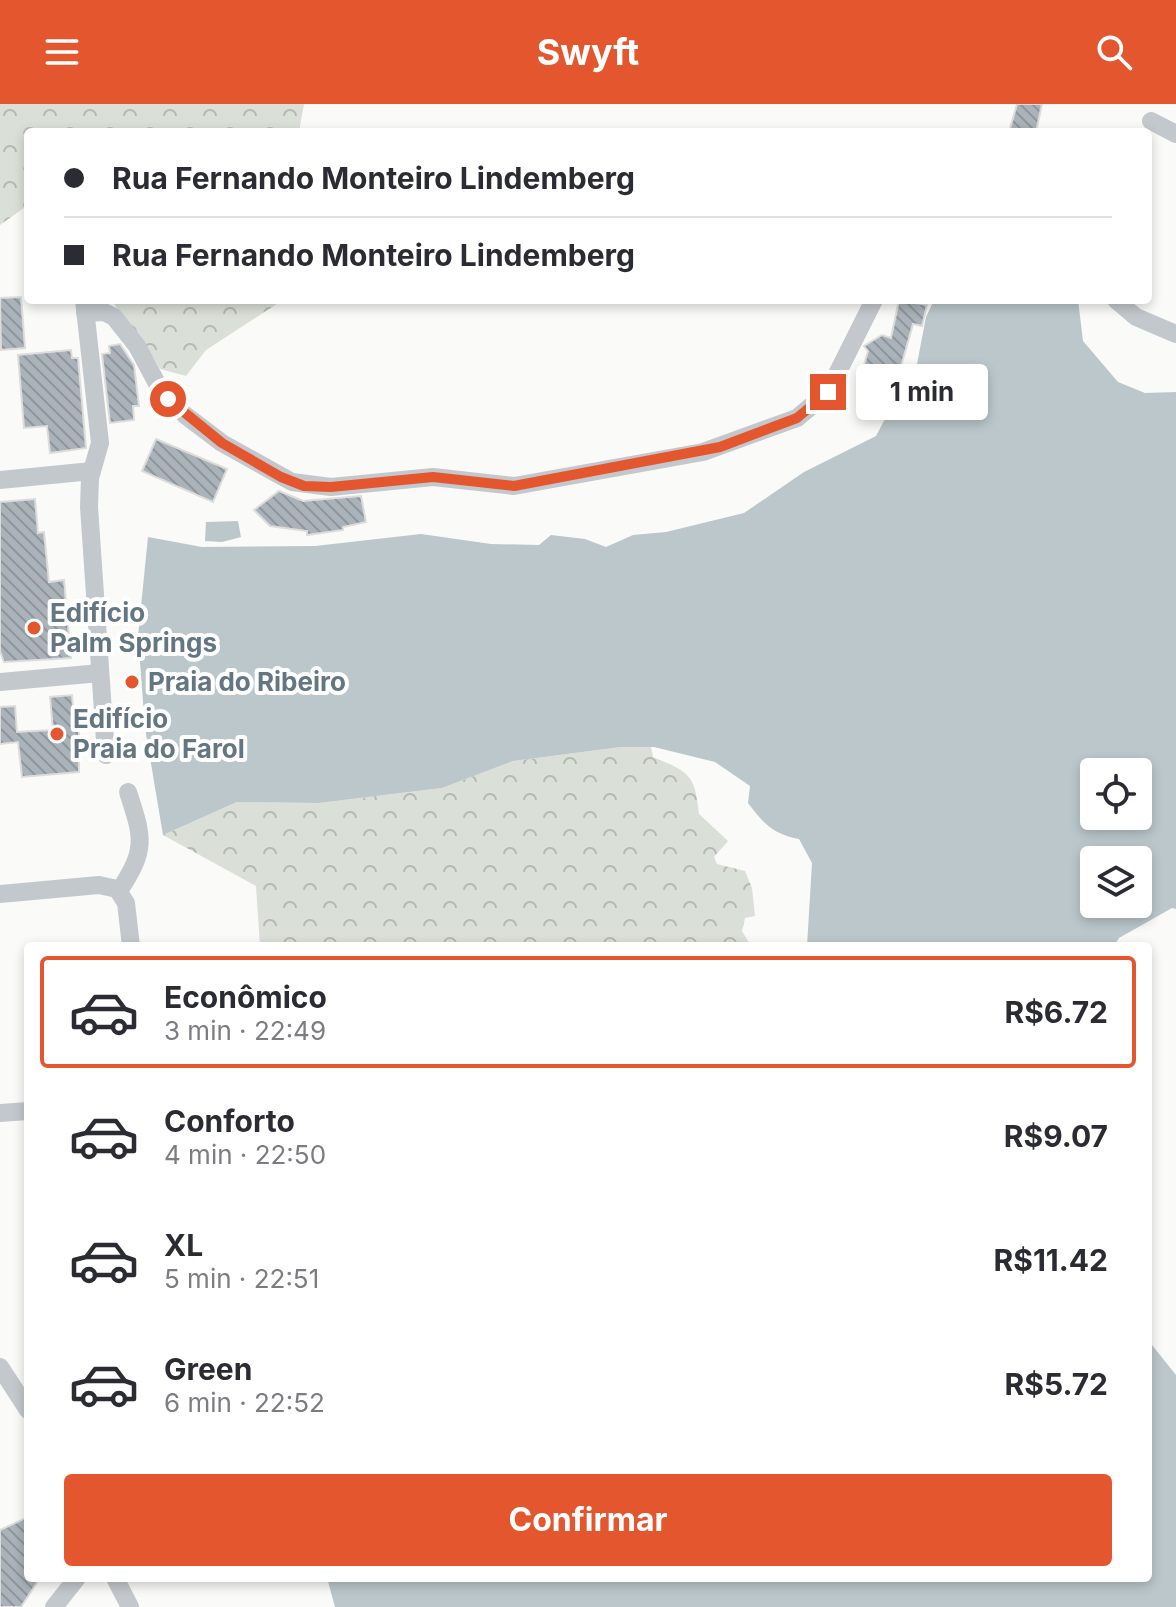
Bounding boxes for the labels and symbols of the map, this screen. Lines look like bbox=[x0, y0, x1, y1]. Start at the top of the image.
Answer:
callout: 1 min bbox=[856, 364, 988, 420]
route end bbox=[810, 374, 846, 410]
route start bbox=[150, 381, 186, 417]
place label: Edifício Palm Springs bbox=[50, 597, 217, 658]
marker: Edifício Palm Springs bbox=[25, 619, 43, 637]
place label: Praia do Ribeiro bbox=[148, 666, 346, 697]
marker: Praia do Ribeiro bbox=[123, 673, 141, 691]
place label: Edifício Praia do Farol bbox=[73, 703, 245, 764]
marker: Edifício Praia do Farol bbox=[48, 725, 66, 743]

